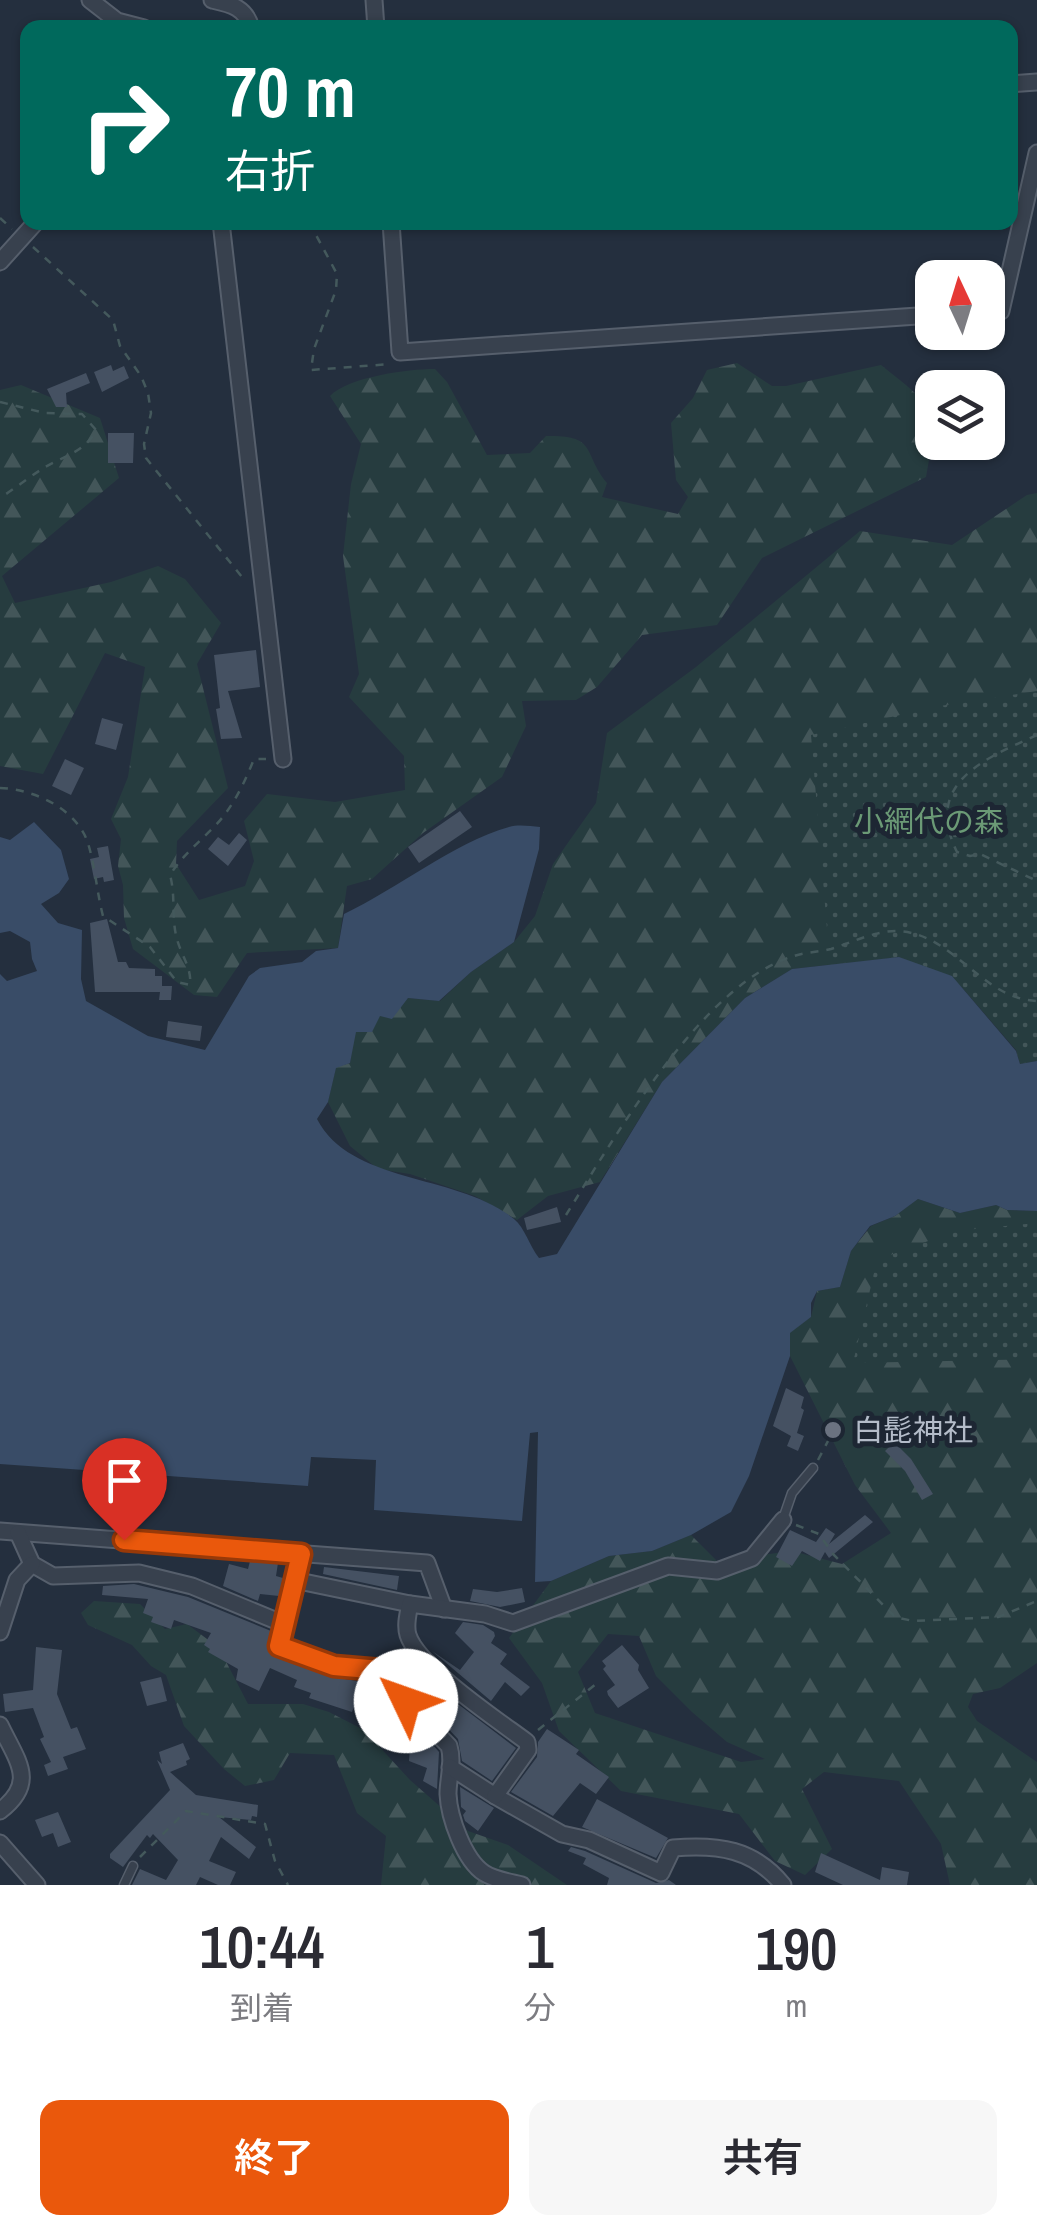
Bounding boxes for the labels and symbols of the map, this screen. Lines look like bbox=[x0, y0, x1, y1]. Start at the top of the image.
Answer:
north arrow bbox=[915, 260, 1005, 350]
park label: 小網代の森 bbox=[854, 801, 1004, 841]
place label: 白髭神社 bbox=[853, 1410, 973, 1450]
marker: 白髭神社 bbox=[822, 1419, 844, 1441]
pin bbox=[82, 1438, 167, 1541]
position arrow bbox=[354, 1649, 458, 1753]

